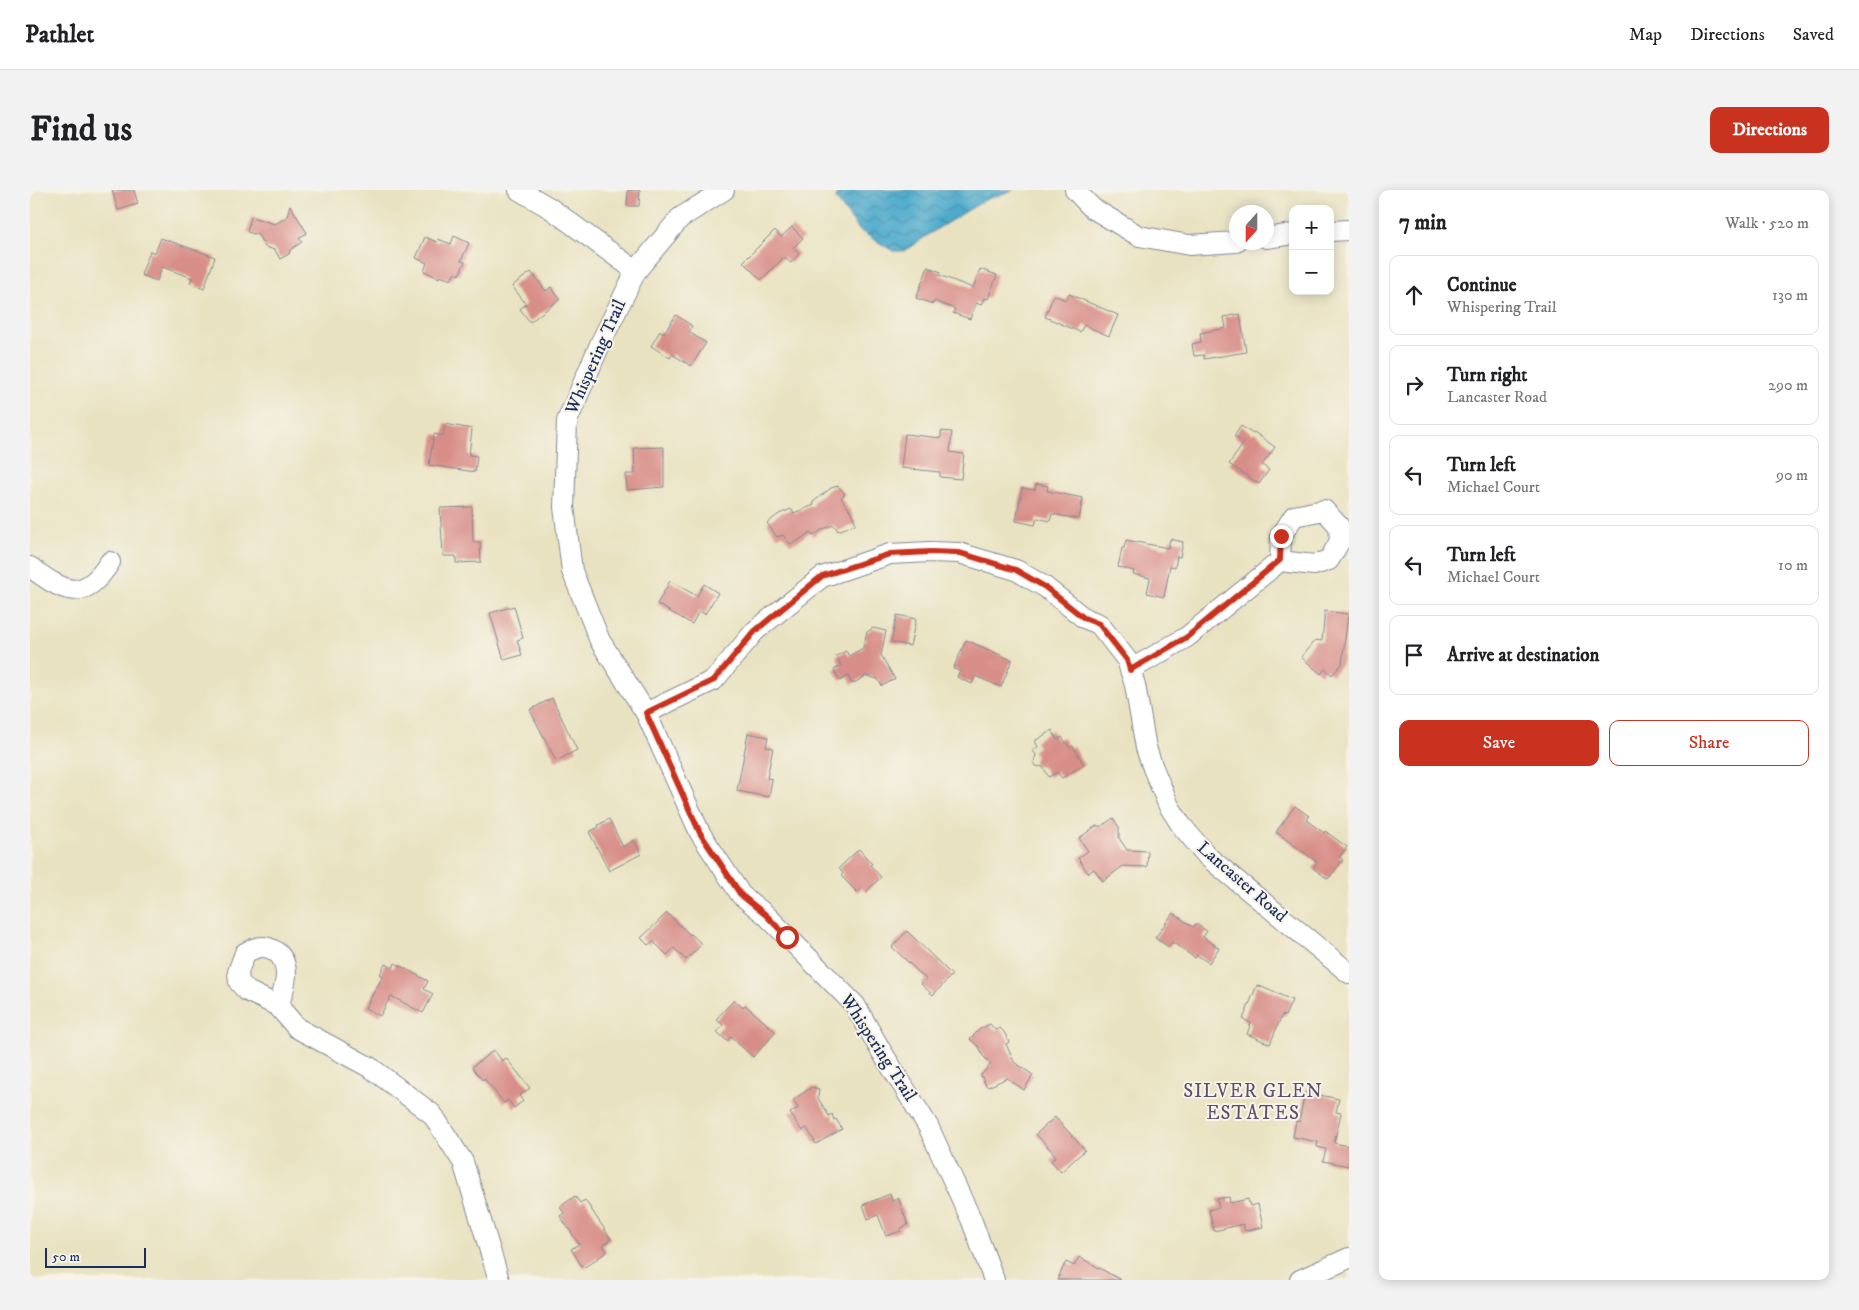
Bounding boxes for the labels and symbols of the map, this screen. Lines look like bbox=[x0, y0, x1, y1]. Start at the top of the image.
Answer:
north arrow bbox=[1229, 205, 1274, 250]
street label: Whispering Trail bbox=[561, 296, 631, 419]
route end bbox=[1270, 525, 1293, 548]
street label: Lancaster Road bbox=[1192, 837, 1292, 927]
route start bbox=[776, 926, 799, 949]
street label: Whispering Trail bbox=[835, 990, 921, 1106]
district label: SILVER GLEN ESTATES bbox=[1183, 1080, 1323, 1125]
scale bar bbox=[45, 1245, 146, 1268]

